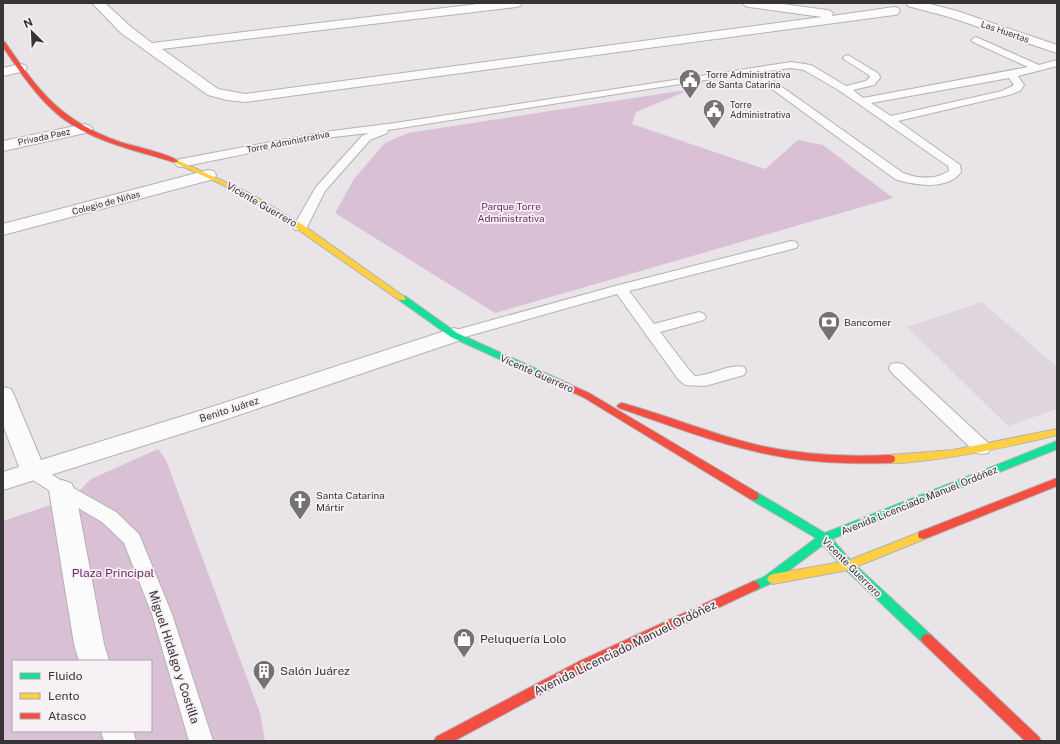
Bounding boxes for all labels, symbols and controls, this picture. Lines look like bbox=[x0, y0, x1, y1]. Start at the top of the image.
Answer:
north arrow bbox=[12, 12, 52, 52]
text: N bbox=[22, 16, 34, 30]
street label: Las Huertas bbox=[980, 18, 1031, 45]
public building icon: Torre Administrativa de Santa Catarina bbox=[677, 67, 703, 100]
place label: Torre Administrativa de Santa Catarina bbox=[706, 69, 790, 90]
public building icon: Torre Administrativa bbox=[701, 97, 727, 130]
place label: Torre Administrativa bbox=[730, 99, 790, 120]
street label: Privada Paez bbox=[17, 126, 71, 147]
street label: Torre Administrativa bbox=[245, 128, 330, 155]
street label: Vicente Guerrero bbox=[225, 179, 300, 229]
street label: Colegio de Niñas bbox=[71, 188, 142, 217]
park label: Parque Torre Administrativa bbox=[477, 200, 545, 224]
bank icon: Bancomer bbox=[816, 309, 842, 342]
place label: Bancomer bbox=[844, 316, 891, 328]
street label: Vicente Guerrero bbox=[498, 351, 576, 395]
street label: Benito Juárez bbox=[198, 394, 260, 424]
street label: Avenida Licenciado Manuel Ordóñez bbox=[839, 463, 999, 537]
church icon: Santa Catarina Mártir bbox=[287, 488, 313, 521]
place label: Santa Catarina Mártir bbox=[316, 489, 385, 513]
street label: Vicente Guerrero bbox=[820, 535, 885, 600]
park label: Plaza Principal bbox=[72, 566, 155, 580]
street label: Miguel Hidalgo y Costilla bbox=[146, 589, 202, 725]
street label: Avenida Licenciado Manuel Ordóñez bbox=[532, 598, 719, 698]
shop icon: Peluquería Lolo bbox=[451, 626, 477, 659]
place label: Peluquería Lolo bbox=[480, 632, 567, 646]
building icon: Salón Juárez bbox=[251, 658, 277, 691]
legend bbox=[12, 660, 152, 732]
place label: Salón Juárez bbox=[280, 664, 350, 678]
text: Fluido bbox=[48, 669, 83, 683]
text: Lento bbox=[48, 689, 80, 703]
text: Atasco bbox=[48, 709, 87, 723]

